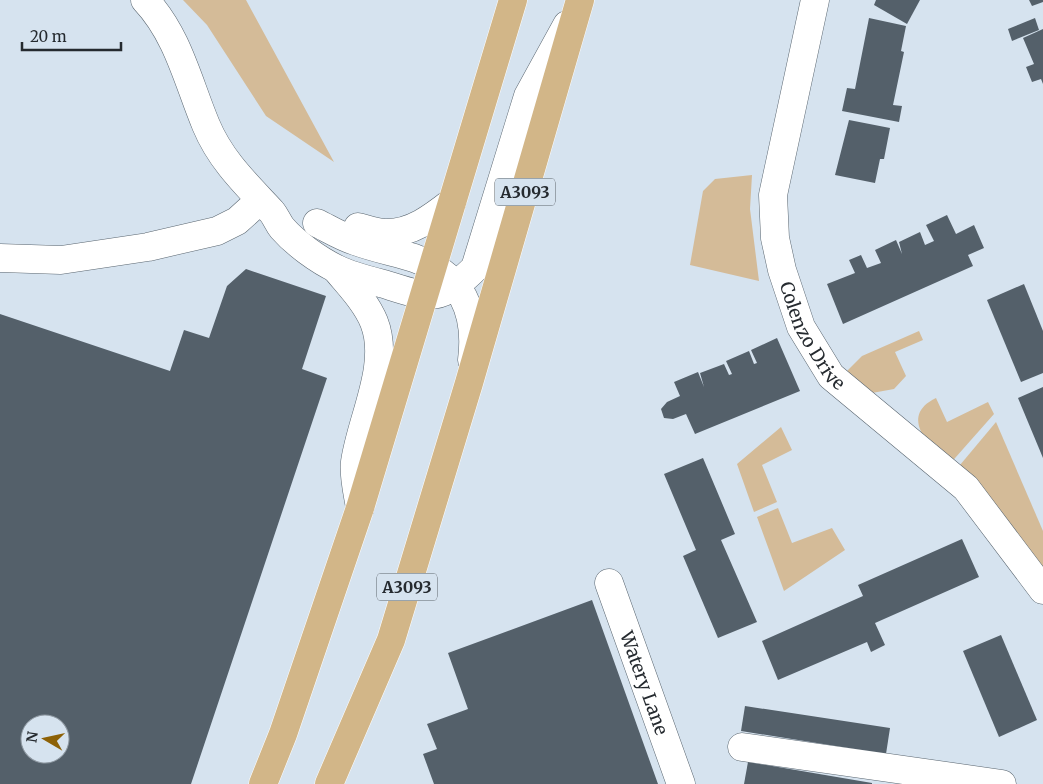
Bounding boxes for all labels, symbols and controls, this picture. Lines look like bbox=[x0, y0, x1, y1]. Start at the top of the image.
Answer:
scale bar bbox=[22, 20, 121, 52]
text: 20 m bbox=[30, 27, 67, 46]
road number: A3093 bbox=[495, 178, 555, 206]
street label: Colenzo Drive bbox=[775, 278, 850, 395]
road number: A3093 bbox=[377, 574, 437, 600]
street label: Watery Lane bbox=[615, 627, 674, 738]
north arrow bbox=[20, 714, 70, 764]
text: N bbox=[22, 730, 42, 744]

